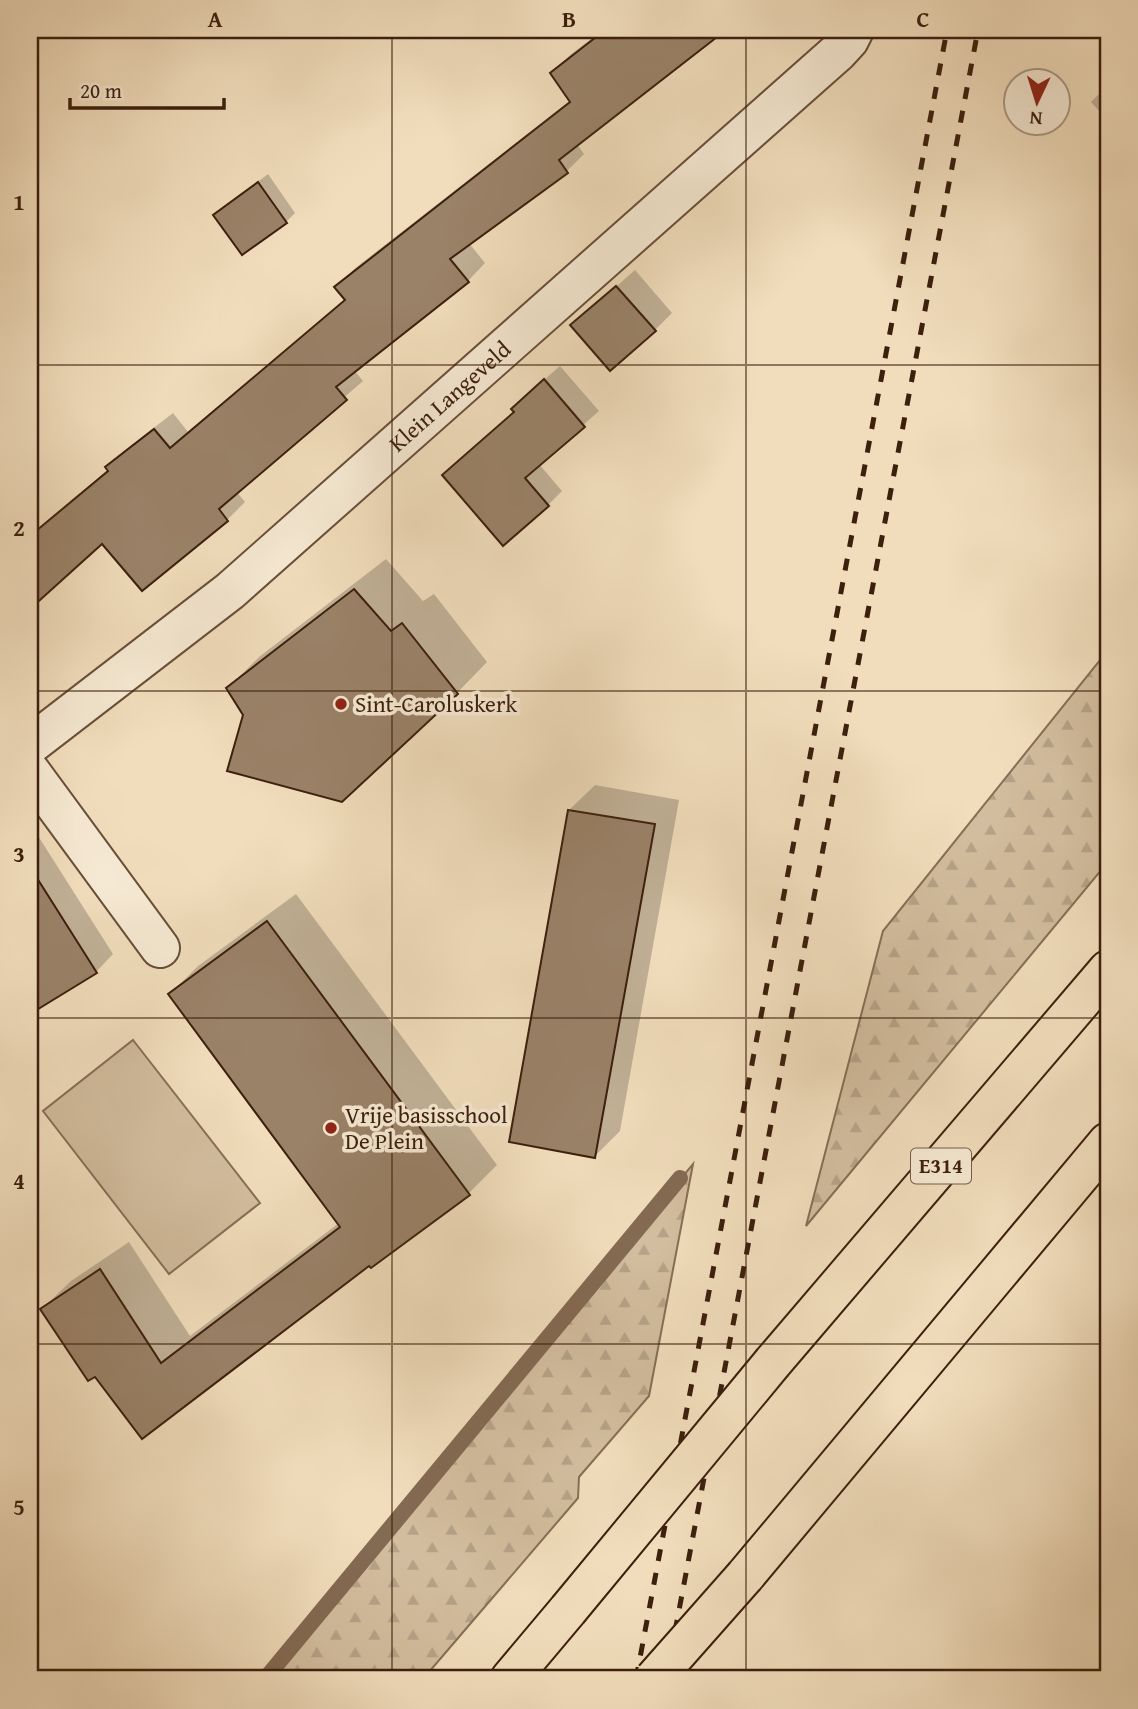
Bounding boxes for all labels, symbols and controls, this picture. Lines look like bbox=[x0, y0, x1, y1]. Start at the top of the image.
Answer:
text: A bbox=[208, 2, 223, 35]
text: B bbox=[562, 2, 576, 35]
text: C bbox=[916, 2, 930, 35]
scale bar bbox=[70, 66, 224, 110]
north arrow bbox=[1002, 66, 1072, 136]
text: 20 m bbox=[80, 75, 122, 106]
text: N bbox=[1028, 105, 1043, 133]
text: 1 bbox=[13, 185, 25, 218]
street label: Klein Langeveld bbox=[381, 332, 518, 459]
text: 2 bbox=[13, 511, 25, 544]
place label: Sint-Caroluskerk bbox=[355, 687, 517, 720]
marker: Sint-Caroluskerk bbox=[333, 696, 349, 712]
text: 3 bbox=[13, 837, 25, 870]
place label: Vrije basisschool De Plein bbox=[345, 1098, 507, 1157]
marker: Vrije basisschool De Plein bbox=[323, 1120, 339, 1136]
road number: E314 bbox=[911, 1148, 971, 1184]
text: 4 bbox=[13, 1164, 25, 1197]
text: 5 bbox=[13, 1490, 25, 1523]

